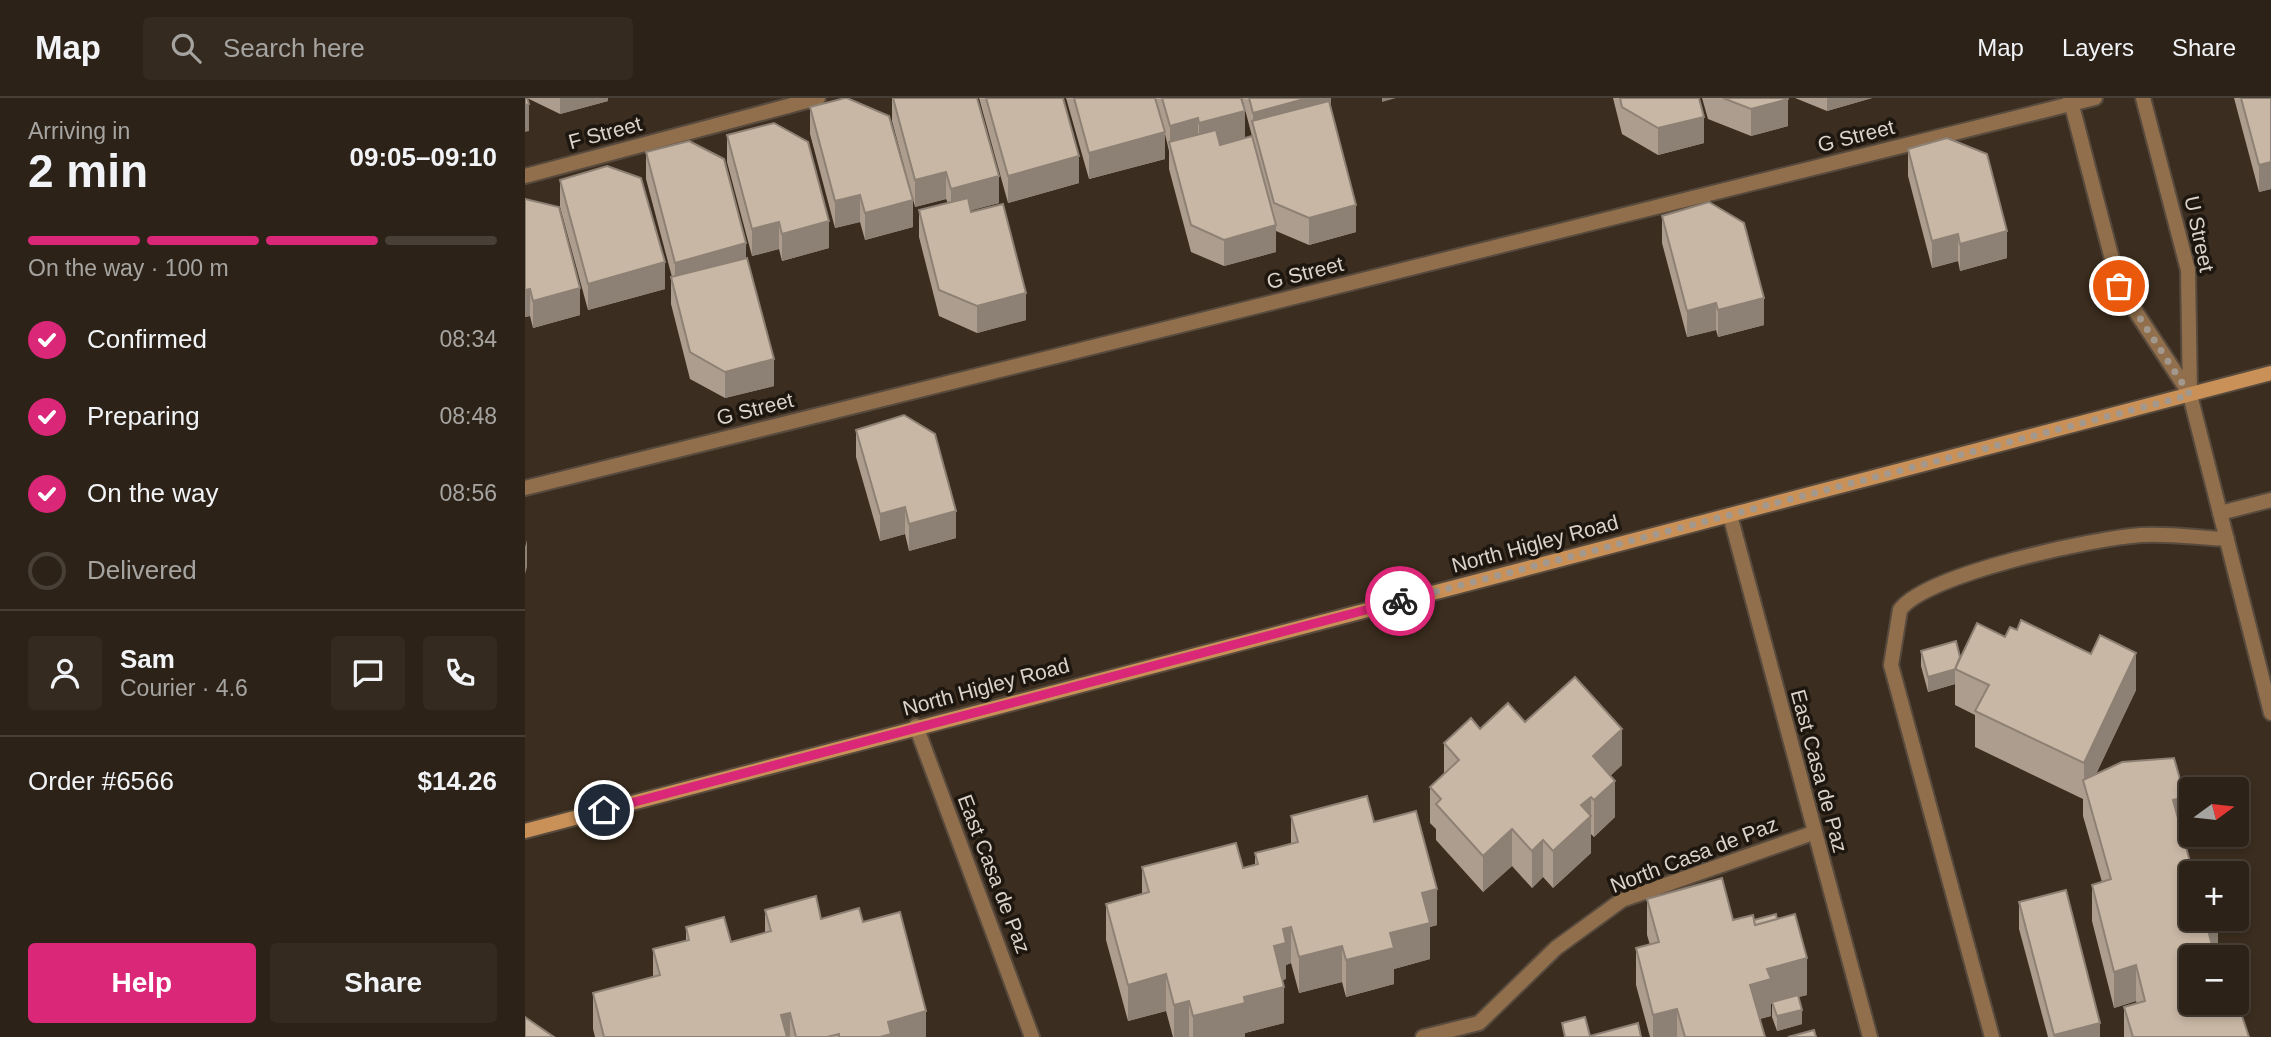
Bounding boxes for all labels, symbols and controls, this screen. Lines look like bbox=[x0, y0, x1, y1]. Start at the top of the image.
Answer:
search box bbox=[143, 17, 633, 80]
text: Map bbox=[35, 29, 101, 66]
icon: search bbox=[167, 29, 205, 67]
text: Search here bbox=[223, 33, 365, 63]
text: Map bbox=[1977, 34, 2024, 61]
text: Layers bbox=[2062, 34, 2134, 61]
text: Share bbox=[2172, 34, 2236, 61]
street label: F Street bbox=[566, 112, 644, 153]
street label: G Street bbox=[1815, 115, 1897, 156]
text: Arriving in bbox=[28, 118, 130, 144]
text: 09:05–09:10 bbox=[350, 142, 497, 172]
text: 2 min bbox=[28, 145, 148, 197]
street label: U Street bbox=[2180, 194, 2219, 274]
street label: G Street bbox=[1264, 252, 1346, 293]
text: On the way · 100 m bbox=[28, 255, 229, 281]
pin bbox=[2089, 256, 2149, 316]
icon: bag bbox=[2100, 267, 2138, 305]
icon: check bbox=[28, 321, 66, 359]
text: Confirmed bbox=[87, 324, 207, 354]
text: 08:34 bbox=[439, 326, 497, 352]
street label: G Street bbox=[714, 388, 796, 429]
icon: check bbox=[28, 398, 66, 436]
text: Preparing bbox=[87, 401, 200, 431]
text: 08:48 bbox=[439, 403, 497, 429]
icon: check bbox=[28, 475, 66, 513]
text: On the way bbox=[87, 478, 219, 508]
text: 08:56 bbox=[439, 480, 497, 506]
street label: North Higley Road bbox=[1449, 510, 1621, 577]
text: Delivered bbox=[87, 555, 197, 585]
courier bbox=[1365, 566, 1435, 636]
icon: bike bbox=[1381, 582, 1419, 620]
button: person bbox=[28, 636, 102, 710]
button: chat bbox=[331, 636, 405, 710]
button: phone bbox=[423, 636, 497, 710]
text: Sam bbox=[120, 644, 175, 674]
street label: North Higley Road bbox=[900, 653, 1072, 720]
text: Courier · 4.6 bbox=[120, 675, 248, 701]
street label: East Casa de Paz bbox=[1787, 687, 1852, 855]
text: Order #6566 bbox=[28, 766, 174, 796]
text: $14.26 bbox=[417, 766, 497, 796]
north arrow bbox=[2179, 777, 2249, 847]
map controls bbox=[2179, 777, 2249, 1015]
pin bbox=[574, 780, 634, 840]
icon: home bbox=[585, 791, 623, 829]
street label: East Casa de Paz bbox=[954, 791, 1035, 956]
street label: North Casa de Paz bbox=[1607, 812, 1781, 897]
button: + bbox=[2179, 861, 2249, 931]
button: Help bbox=[28, 943, 256, 1023]
button: Share bbox=[270, 943, 497, 1023]
button: − bbox=[2179, 945, 2249, 1015]

